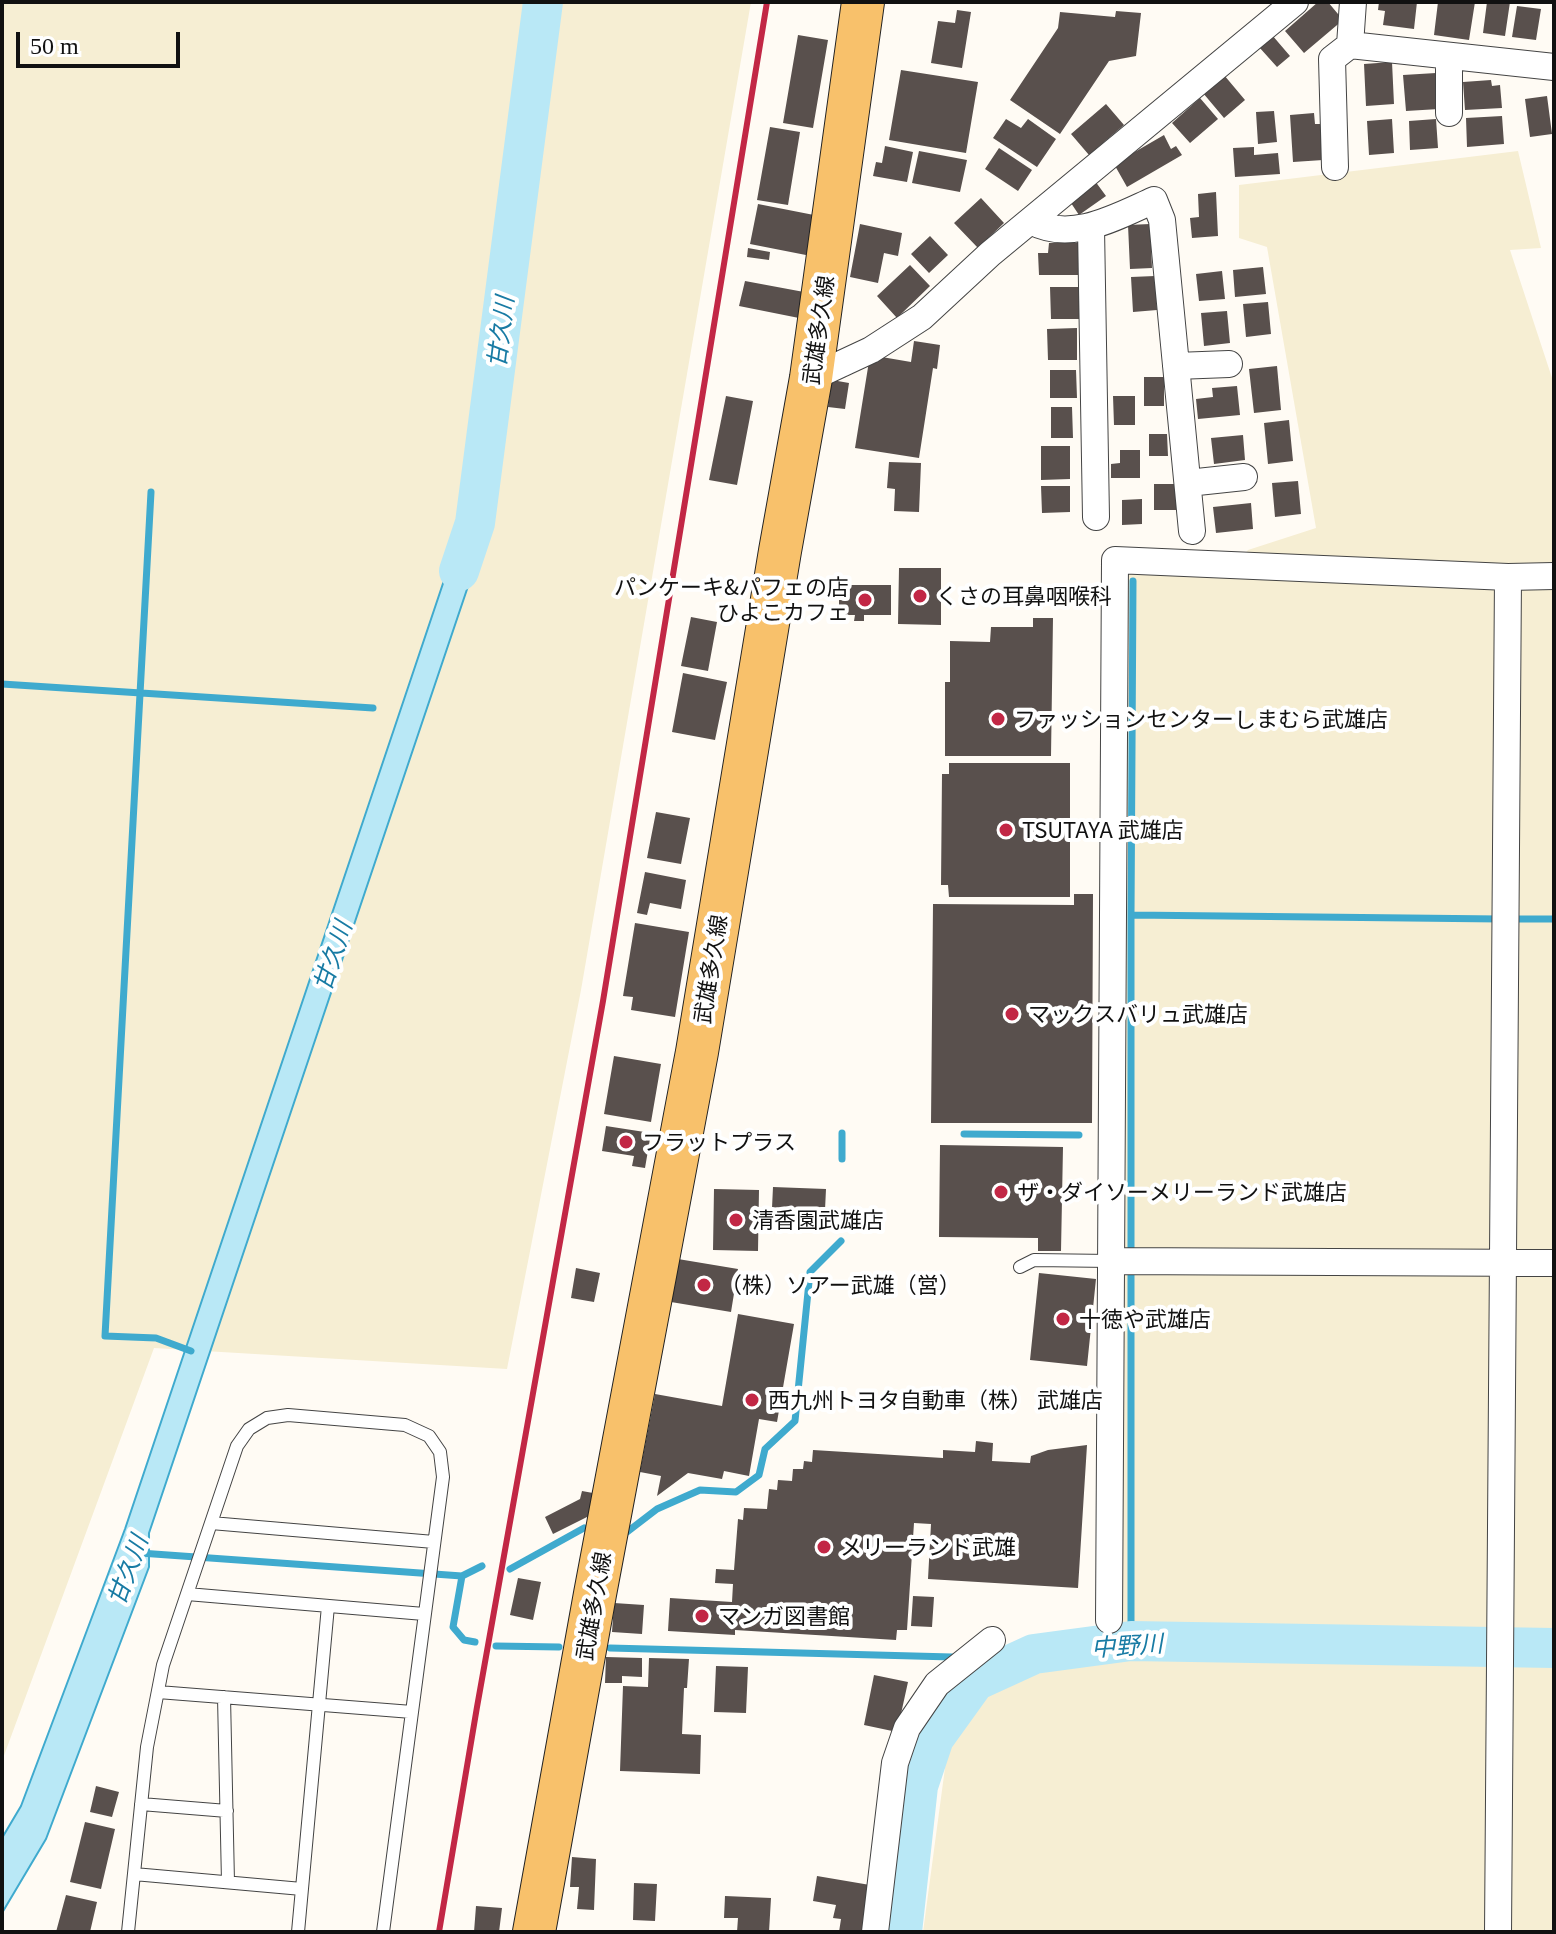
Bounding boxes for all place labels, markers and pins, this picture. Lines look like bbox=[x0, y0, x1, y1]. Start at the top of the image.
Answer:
place label: パンケーキ&パフェの店 ひよこカフェ bbox=[614, 574, 849, 626]
place label: くさの耳鼻咽喉科 bbox=[936, 583, 1112, 609]
marker: くさの耳鼻咽喉科 bbox=[911, 587, 929, 605]
marker: パンケーキ&パフェの店 ひよこカフェ bbox=[856, 591, 874, 609]
place label: ファッションセンターしまむら武雄店 bbox=[1014, 706, 1388, 732]
marker: ファッションセンターしまむら武雄店 bbox=[989, 710, 1007, 728]
place label: TSUTAYA 武雄店 bbox=[1022, 817, 1184, 843]
marker: TSUTAYA 武雄店 bbox=[997, 821, 1015, 839]
place label: マックスバリュ武雄店 bbox=[1028, 1001, 1248, 1027]
marker: マックスバリュ武雄店 bbox=[1003, 1005, 1021, 1023]
place label: フラットプラス bbox=[642, 1129, 796, 1155]
marker: フラットプラス bbox=[617, 1133, 635, 1151]
place label: ザ・ダイソーメリーランド武雄店 bbox=[1017, 1179, 1347, 1205]
marker: ザ・ダイソーメリーランド武雄店 bbox=[992, 1183, 1010, 1201]
place label: 清香園武雄店 bbox=[752, 1207, 884, 1233]
marker: 清香園武雄店 bbox=[727, 1211, 745, 1229]
place label: （株）ソアー武雄（営） bbox=[720, 1272, 961, 1298]
marker: （株）ソアー武雄（営） bbox=[695, 1276, 713, 1294]
place label: 十徳や武雄店 bbox=[1079, 1306, 1211, 1332]
marker: 十徳や武雄店 bbox=[1054, 1310, 1072, 1328]
place label: 西九州トヨタ自動車（株） 武雄店 bbox=[768, 1387, 1103, 1413]
marker: 西九州トヨタ自動車（株） 武雄店 bbox=[743, 1391, 761, 1409]
place label: メリーランド武雄 bbox=[840, 1534, 1016, 1560]
marker: メリーランド武雄 bbox=[815, 1538, 833, 1556]
place label: マンガ図書館 bbox=[718, 1603, 850, 1629]
marker: マンガ図書館 bbox=[693, 1607, 711, 1625]

